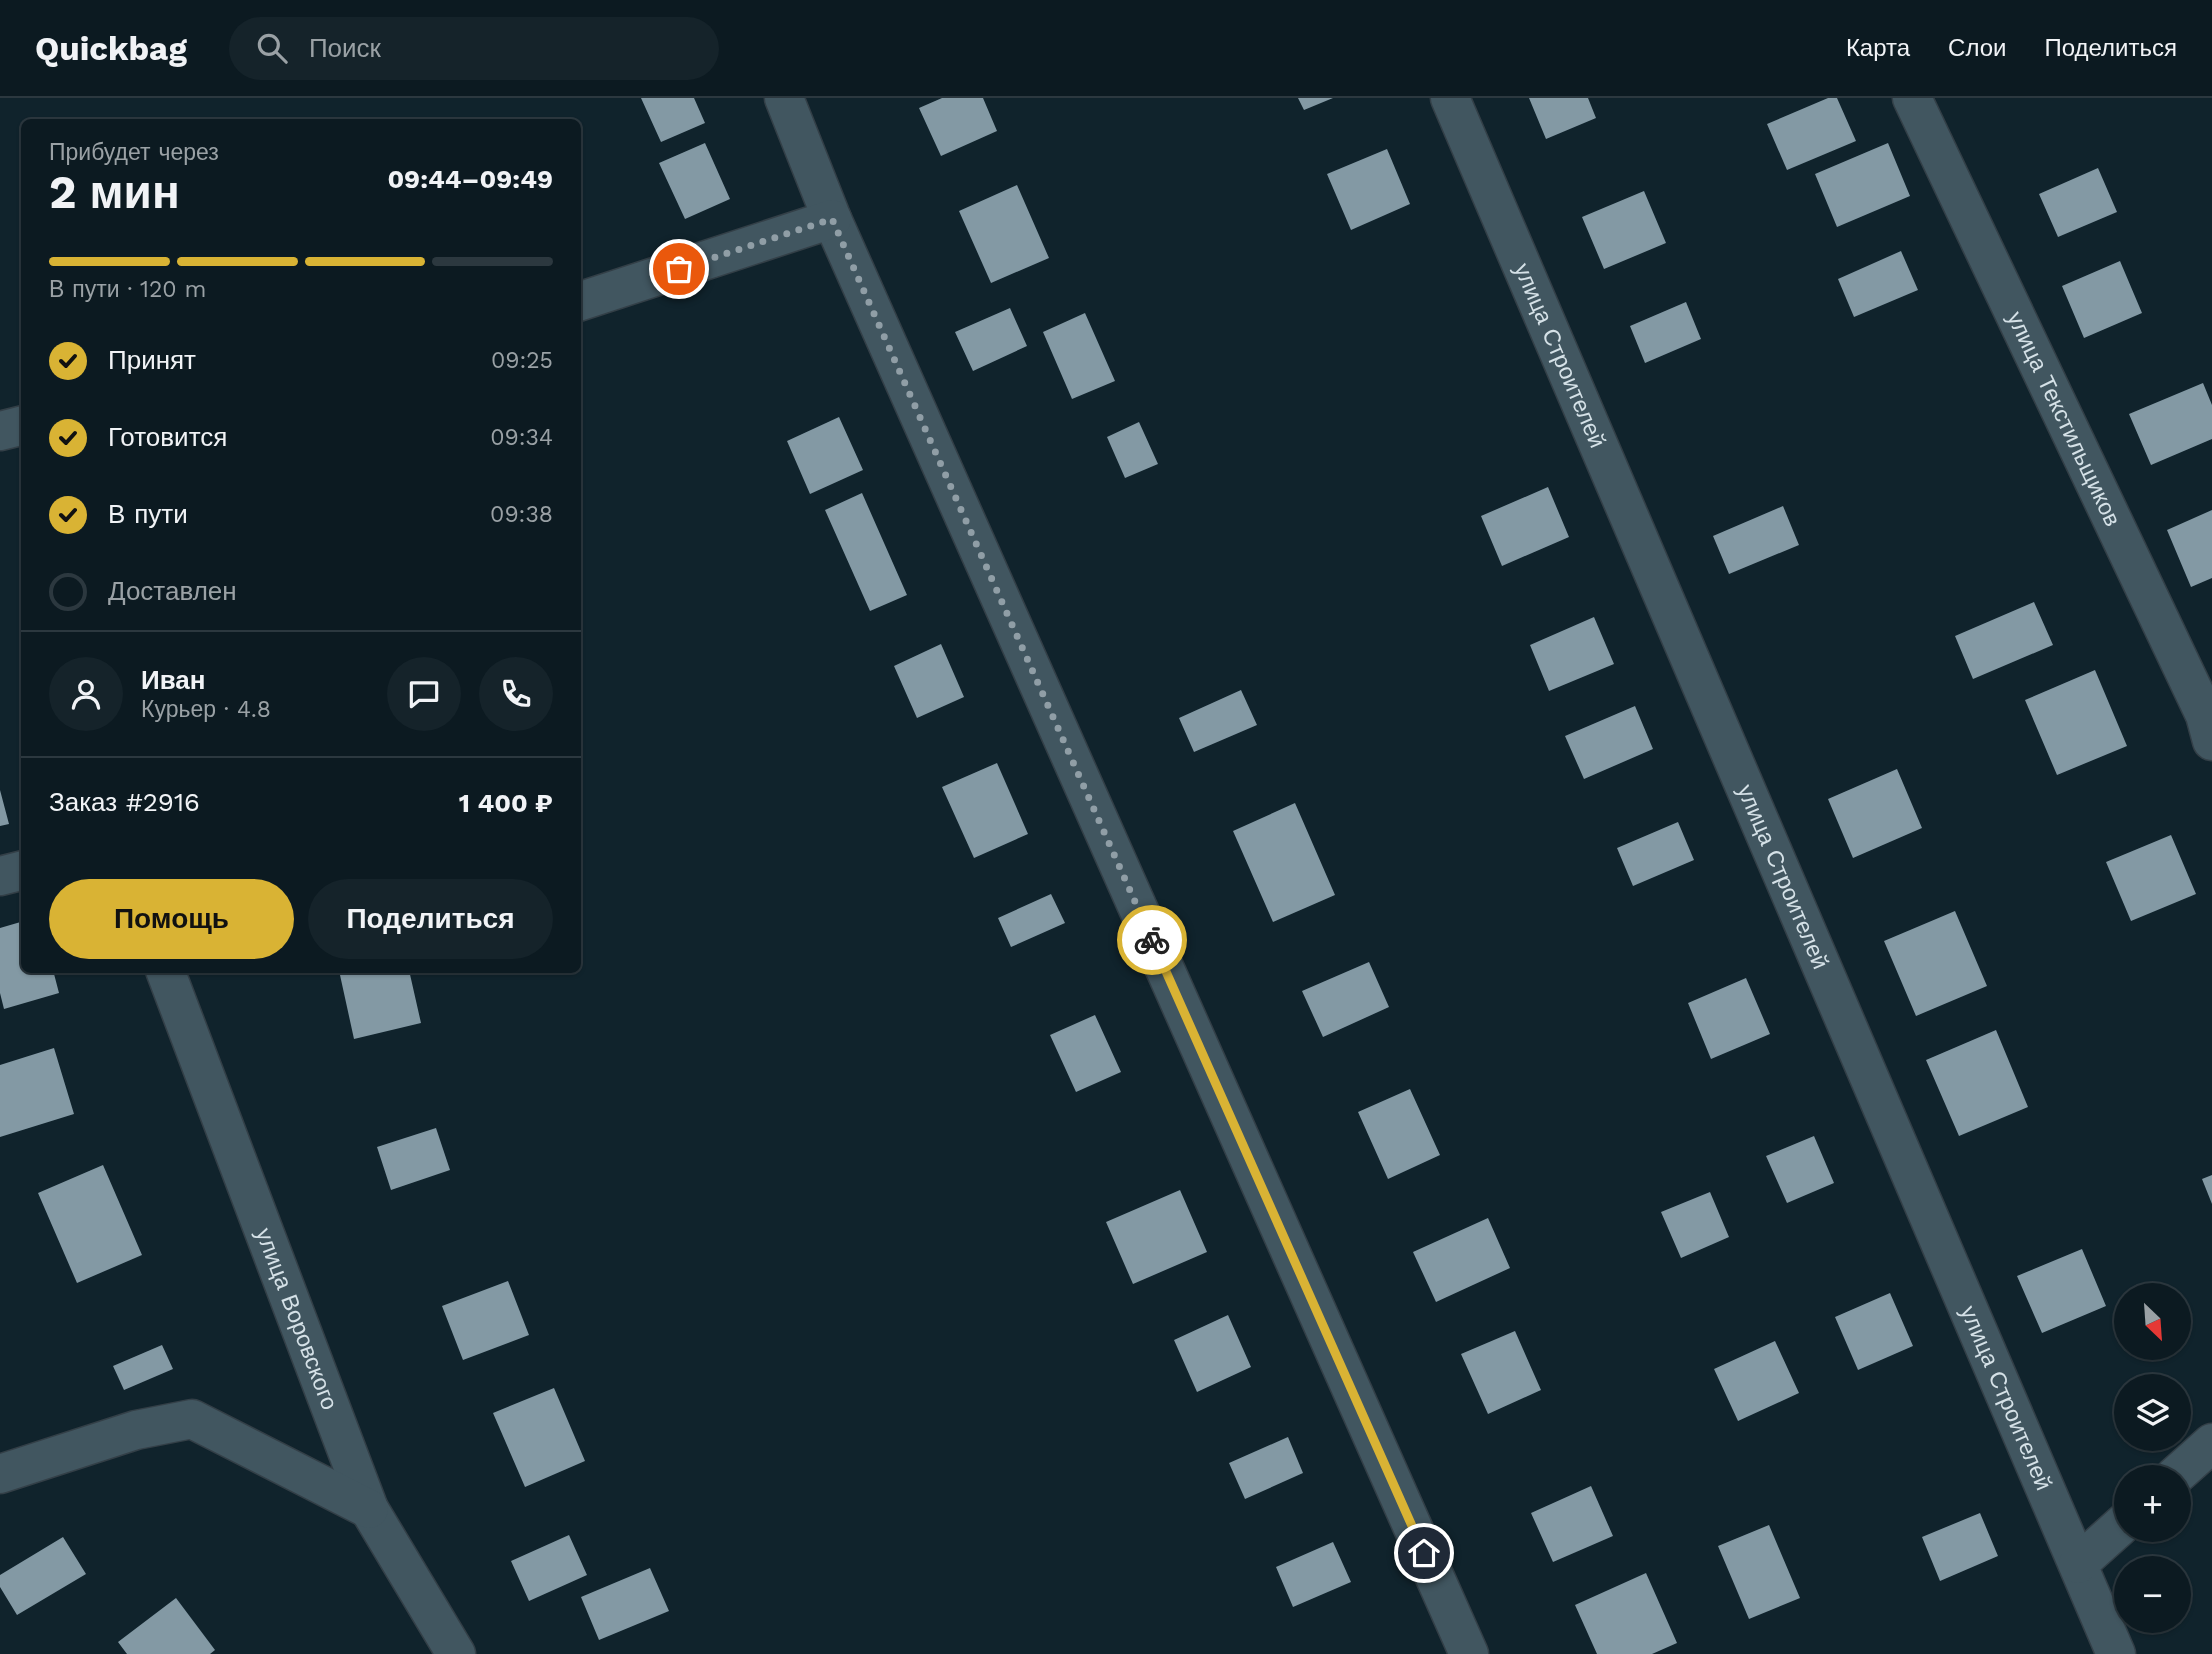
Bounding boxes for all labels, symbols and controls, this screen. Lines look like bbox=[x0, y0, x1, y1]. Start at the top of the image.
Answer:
search box bbox=[229, 17, 719, 80]
text: Quickbag bbox=[35, 29, 187, 68]
icon: search bbox=[253, 29, 291, 67]
text: Поиск bbox=[309, 33, 381, 63]
text: Карта bbox=[1846, 34, 1910, 62]
text: Слои bbox=[1948, 34, 2006, 62]
text: Поделиться bbox=[2044, 34, 2177, 62]
text: Прибудет через bbox=[49, 139, 219, 166]
text: 09:44–09:49 bbox=[387, 164, 553, 194]
text: 2 мин bbox=[49, 165, 180, 219]
pin bbox=[649, 239, 709, 299]
icon: bag bbox=[660, 250, 698, 288]
street label: улица Строителей bbox=[1509, 259, 1612, 452]
text: В пути · 120 m bbox=[49, 276, 206, 303]
street label: улица Текстильщиков bbox=[2002, 307, 2127, 530]
icon: check bbox=[49, 342, 87, 380]
text: Принят bbox=[108, 345, 196, 375]
text: 09:25 bbox=[491, 347, 553, 374]
icon: check bbox=[49, 419, 87, 457]
text: Готовится bbox=[108, 422, 227, 452]
text: 09:34 bbox=[490, 424, 553, 451]
icon: check bbox=[49, 496, 87, 534]
text: В пути bbox=[108, 499, 188, 529]
text: 09:38 bbox=[490, 501, 553, 528]
text: Доставлен bbox=[108, 576, 237, 606]
button: person bbox=[49, 657, 123, 731]
button: chat bbox=[387, 657, 461, 731]
button: phone bbox=[479, 657, 553, 731]
text: Иван bbox=[141, 665, 206, 695]
text: Курьер · 4.8 bbox=[141, 696, 271, 723]
street label: улица Строителей bbox=[1732, 780, 1835, 973]
text: Заказ #2916 bbox=[49, 787, 200, 817]
text: 1 400 ₽ bbox=[459, 788, 553, 818]
button: Помощь bbox=[49, 879, 294, 959]
button: Поделиться bbox=[308, 879, 553, 959]
courier bbox=[1117, 905, 1187, 975]
icon: bike bbox=[1133, 921, 1171, 959]
street label: улица Воровского bbox=[250, 1224, 344, 1413]
north arrow bbox=[2114, 1283, 2191, 1360]
map controls bbox=[2114, 1283, 2191, 1633]
street label: улица Строителей bbox=[1955, 1302, 2058, 1494]
button: layers bbox=[2114, 1374, 2191, 1451]
button: + bbox=[2114, 1465, 2191, 1542]
pin bbox=[1394, 1523, 1454, 1583]
icon: home bbox=[1405, 1534, 1443, 1572]
button: − bbox=[2114, 1556, 2191, 1633]

